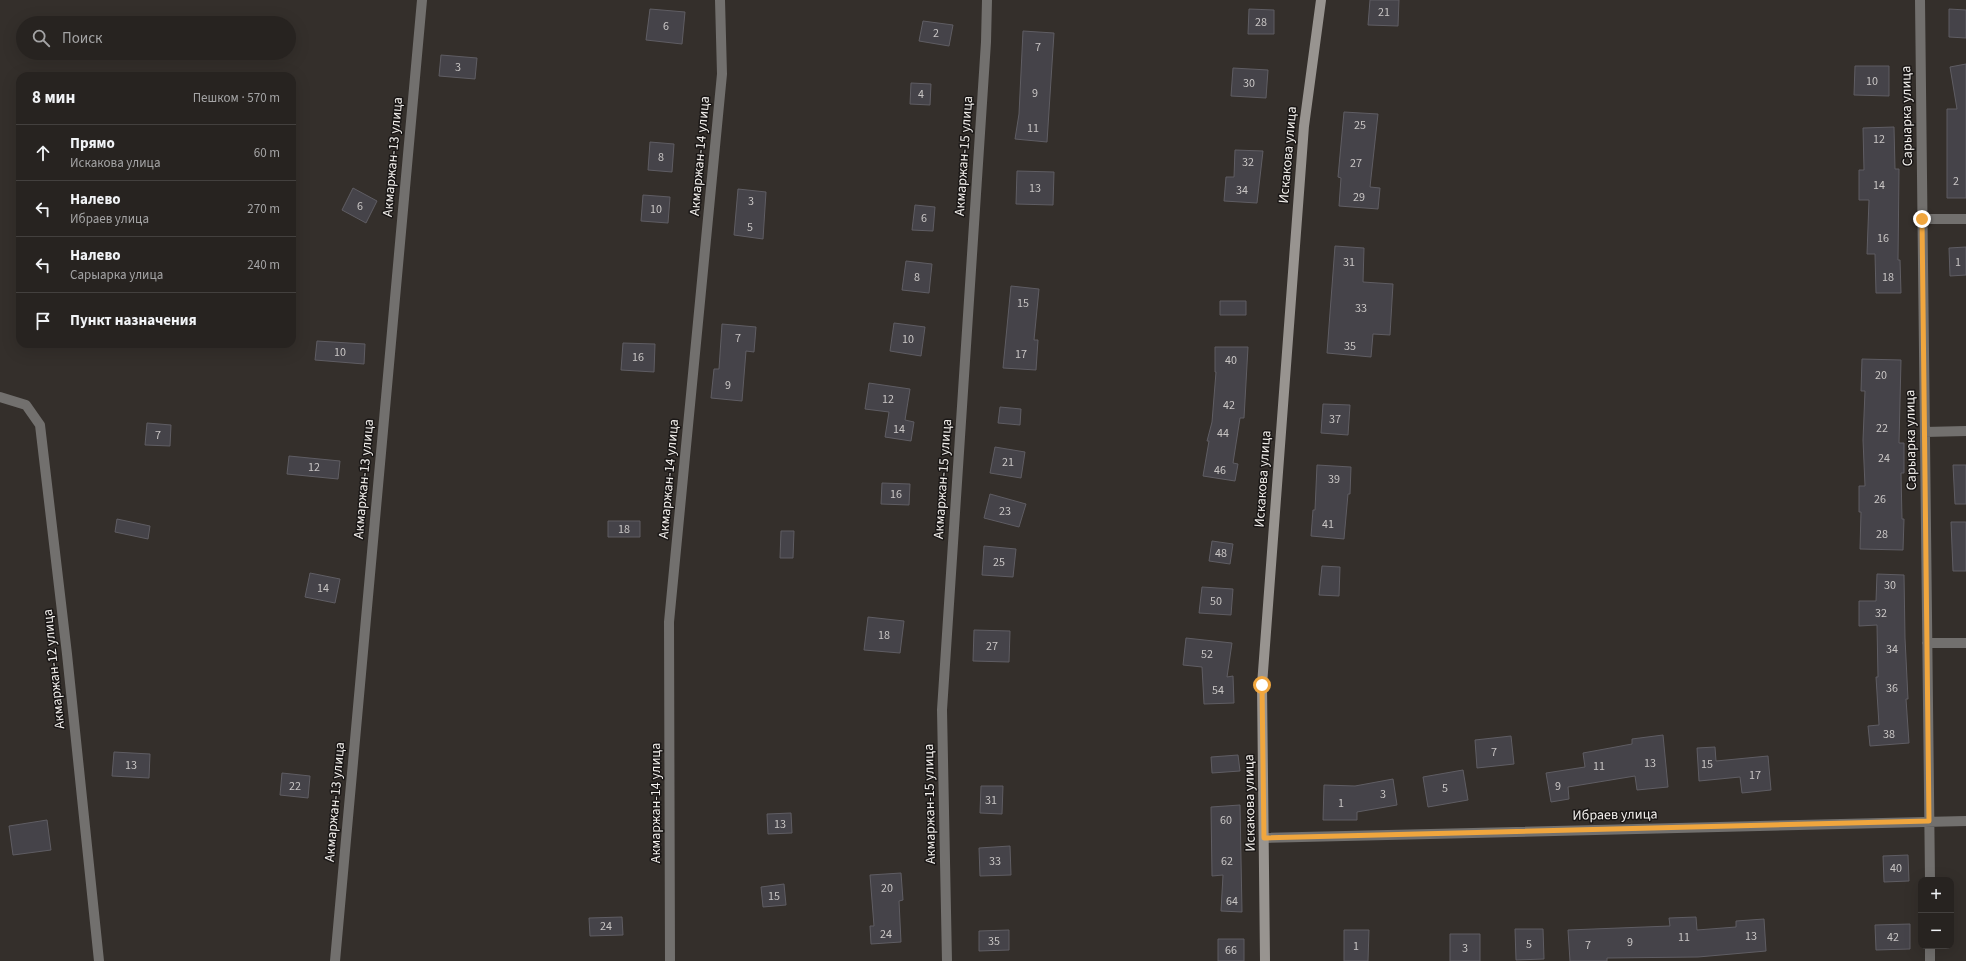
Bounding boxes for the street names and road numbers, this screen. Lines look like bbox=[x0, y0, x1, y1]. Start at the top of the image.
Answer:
street label: Сарыарка улица bbox=[1896, 66, 1918, 166]
street label: Акмаржан-14 улица bbox=[685, 95, 715, 217]
street label: Акмаржан-15 улица bbox=[950, 95, 978, 217]
street label: Акмаржан-13 улица bbox=[378, 96, 408, 218]
street label: Искакова улица bbox=[1274, 106, 1302, 204]
street label: Сарыарка улица bbox=[1900, 390, 1922, 490]
street label: Акмаржан-13 улица bbox=[349, 418, 379, 540]
street label: Акмаржан-14 улица bbox=[654, 418, 684, 540]
street label: Акмаржан-15 улица bbox=[929, 418, 957, 540]
street label: Искакова улица bbox=[1250, 430, 1276, 528]
street label: Акмаржан-12 улица bbox=[38, 608, 70, 730]
street label: Акмаржан-13 улица bbox=[320, 741, 350, 863]
street label: Акмаржан-14 улица bbox=[646, 743, 666, 863]
street label: Акмаржан-15 улица bbox=[919, 744, 941, 864]
street label: Искакова улица bbox=[1239, 754, 1261, 852]
street label: Ибраев улица bbox=[1572, 804, 1658, 826]

